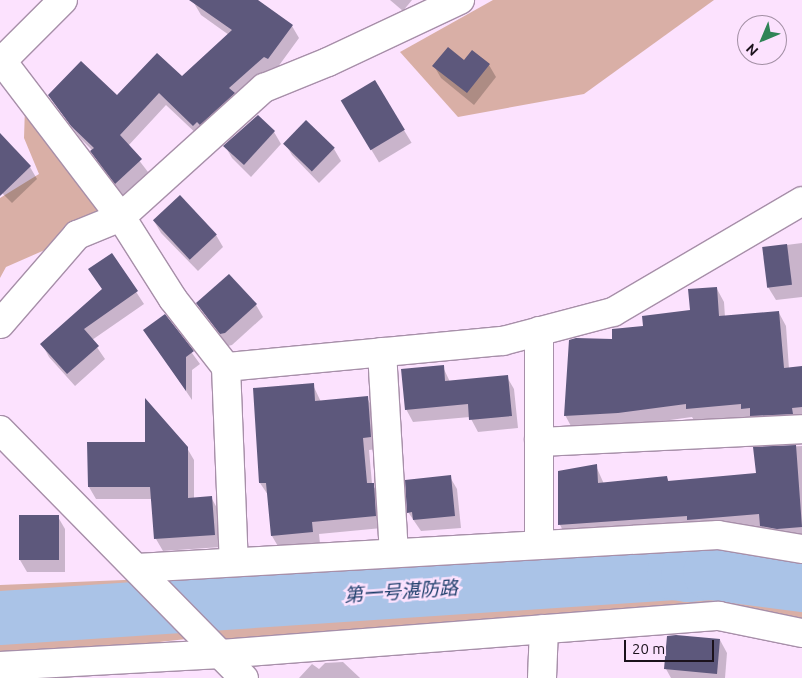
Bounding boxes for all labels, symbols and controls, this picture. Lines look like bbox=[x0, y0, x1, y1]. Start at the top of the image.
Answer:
north arrow bbox=[737, 15, 787, 65]
text: N bbox=[743, 41, 761, 59]
water label: 第一号湛防路 bbox=[343, 577, 459, 607]
scale bar bbox=[627, 630, 717, 662]
text: 20 m bbox=[632, 640, 665, 657]

